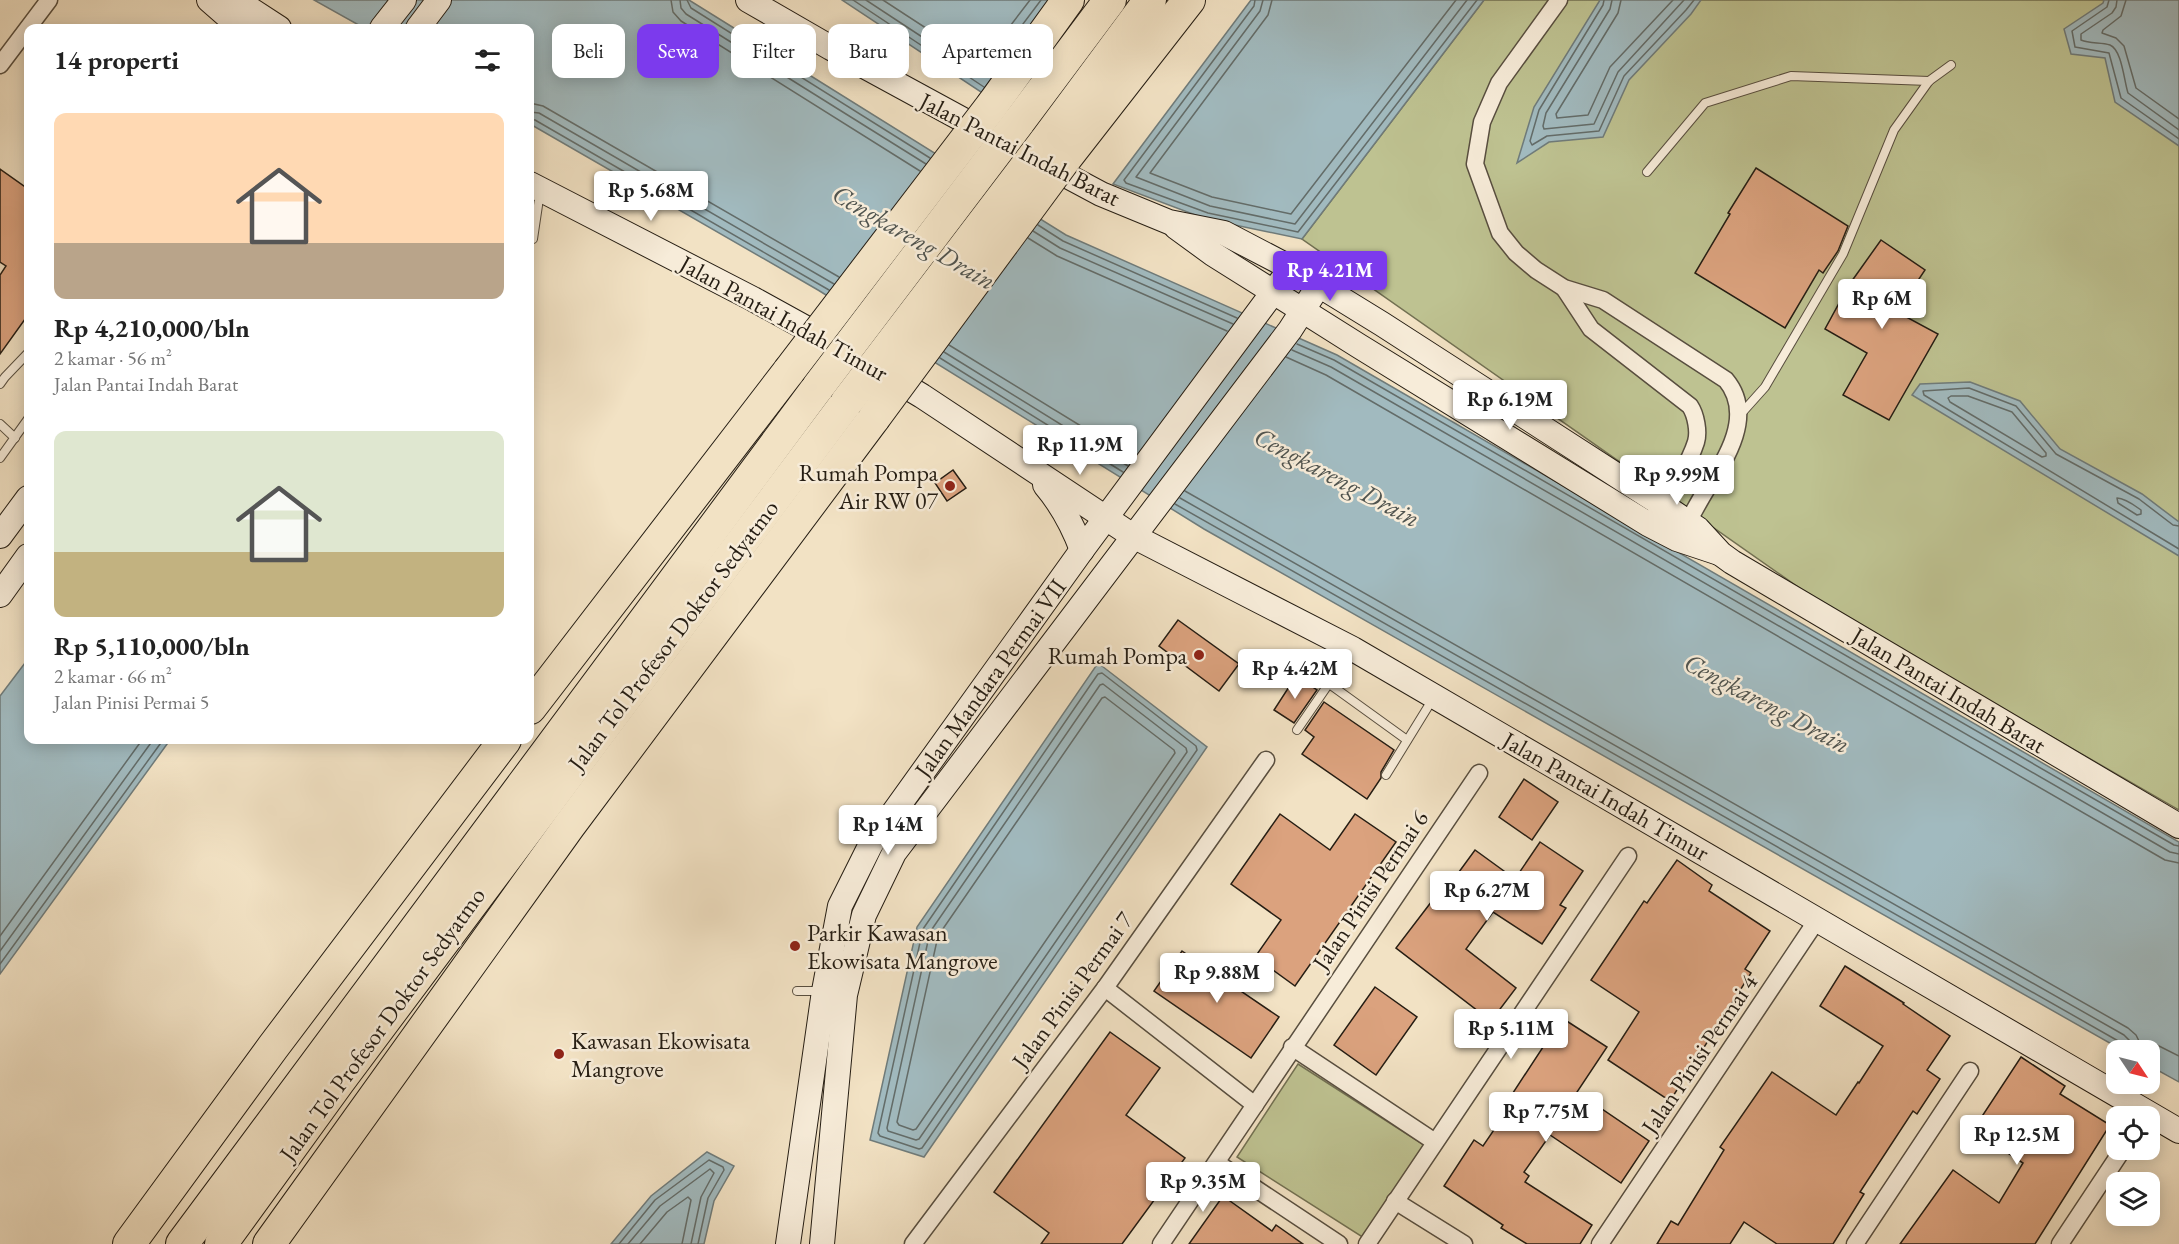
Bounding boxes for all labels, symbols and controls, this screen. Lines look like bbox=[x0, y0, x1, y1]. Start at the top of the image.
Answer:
chip: Beli bbox=[552, 24, 625, 78]
chip: Sewa bbox=[637, 24, 719, 78]
chip: Filter bbox=[731, 24, 816, 78]
chip: Baru bbox=[828, 24, 909, 78]
chip: Apartemen bbox=[921, 24, 1053, 78]
text: 14 properti bbox=[54, 43, 179, 77]
icon: filters bbox=[471, 44, 504, 77]
street label: Jalan Pantai Indah Barat bbox=[913, 84, 1126, 213]
icon: home bbox=[225, 152, 333, 260]
pin: Rp 5.68M bbox=[589, 171, 713, 222]
water label: Cengkareng Drain bbox=[826, 176, 1002, 298]
text: Rp 5.68M bbox=[608, 177, 694, 203]
street label: Jalan Pantai Indah Timur bbox=[673, 247, 894, 388]
pin: Rp 4.21M bbox=[1268, 251, 1392, 302]
text: Rp 4.21M bbox=[1287, 257, 1373, 283]
pin: Rp 6M bbox=[1840, 279, 1924, 330]
text: Rp 6M bbox=[1852, 285, 1912, 311]
text: Rp 4,210,000/bln bbox=[54, 311, 250, 345]
text: 2 kamar · 56 m² bbox=[54, 345, 172, 371]
text: Jalan Pantai Indah Barat bbox=[54, 371, 238, 397]
pin: Rp 6.19M bbox=[1448, 380, 1572, 431]
text: Rp 6.19M bbox=[1467, 386, 1553, 412]
water label: Cengkareng Drain bbox=[1248, 419, 1426, 535]
pin: Rp 11.9M bbox=[1018, 425, 1142, 476]
text: Rp 11.9M bbox=[1037, 431, 1123, 457]
pin: Rp 9.99M bbox=[1615, 455, 1739, 506]
place label: Rumah Pompa Air RW 07 bbox=[799, 457, 938, 516]
text: Rp 9.99M bbox=[1634, 461, 1720, 487]
icon: home bbox=[225, 470, 333, 578]
marker: Rumah Pompa Air RW 07 bbox=[943, 479, 957, 493]
street label: Jalan Tol Profesor Doktor Sedyatmo bbox=[560, 493, 785, 778]
street label: Jalan Mandara Permai VII bbox=[906, 572, 1073, 785]
street label: Jalan Pantai Indah Barat bbox=[1845, 619, 2052, 760]
text: Rp 5,110,000/bln bbox=[54, 629, 250, 663]
place label: Rumah Pompa bbox=[1048, 640, 1187, 671]
water label: Cengkareng Drain bbox=[1678, 645, 1856, 761]
marker: Rumah Pompa bbox=[1192, 648, 1206, 662]
pin: Rp 4.42M bbox=[1233, 649, 1357, 700]
text: Rp 4.42M bbox=[1252, 655, 1338, 681]
text: 2 kamar · 66 m² bbox=[54, 663, 172, 689]
text: Jalan Pinisi Permai 5 bbox=[54, 689, 209, 715]
street label: Jalan Pantai Indah Timur bbox=[1495, 723, 1715, 868]
street label: Jalan Pinisi Permai 6 bbox=[1304, 804, 1435, 978]
pin: Rp 14M bbox=[839, 805, 937, 856]
text: Rp 14M bbox=[853, 811, 923, 837]
pin: Rp 6.27M bbox=[1425, 871, 1549, 922]
text: Rp 6.27M bbox=[1444, 877, 1530, 903]
street label: Jalan Tol Profesor Doktor Sedyatmo bbox=[271, 881, 492, 1169]
street label: Jalan Pinisi Permai 7 bbox=[1003, 905, 1140, 1076]
place label: Parkir Kawasan Ekowisata Mangrove bbox=[807, 917, 998, 976]
marker: Parkir Kawasan Ekowisata Mangrove bbox=[788, 939, 802, 953]
pin: Rp 9.88M bbox=[1155, 953, 1279, 1004]
text: Rp 9.88M bbox=[1174, 959, 1260, 985]
street label: Jalan Pinisi Permai 4 bbox=[1633, 968, 1764, 1142]
pin: Rp 5.11M bbox=[1449, 1009, 1573, 1060]
text: Rp 5.11M bbox=[1468, 1015, 1554, 1041]
place label: Kawasan Ekowisata Mangrove bbox=[571, 1025, 750, 1084]
north arrow bbox=[2106, 1040, 2160, 1094]
map controls bbox=[2106, 1040, 2160, 1226]
marker: Kawasan Ekowisata Mangrove bbox=[552, 1047, 566, 1061]
pin: Rp 7.75M bbox=[1484, 1092, 1608, 1143]
text: Rp 7.75M bbox=[1503, 1098, 1589, 1124]
button: locate bbox=[2106, 1106, 2160, 1160]
pin: Rp 12.5M bbox=[1955, 1115, 2079, 1166]
text: Rp 12.5M bbox=[1974, 1121, 2060, 1147]
pin: Rp 9.35M bbox=[1141, 1162, 1265, 1213]
text: Rp 9.35M bbox=[1160, 1168, 1246, 1194]
button: layers bbox=[2106, 1172, 2160, 1226]

